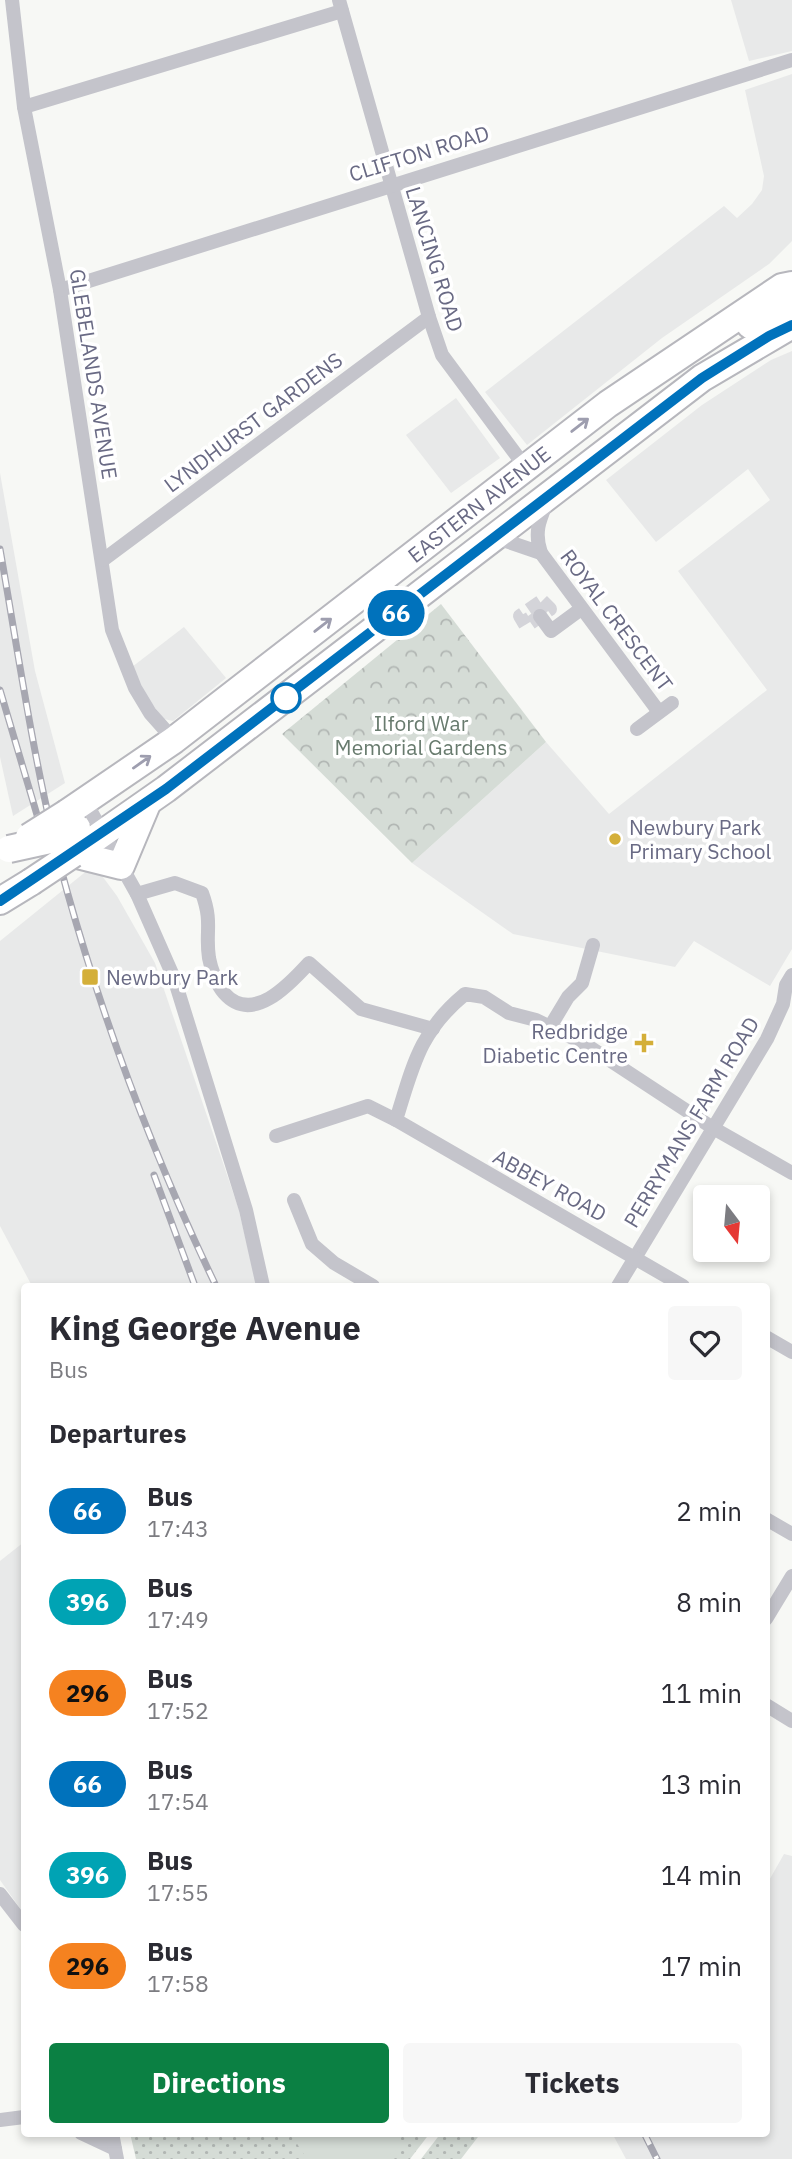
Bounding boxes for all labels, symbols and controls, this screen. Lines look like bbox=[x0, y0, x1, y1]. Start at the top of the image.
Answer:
street label: CLIFTON ROAD bbox=[345, 118, 493, 188]
street label: LANCING ROAD bbox=[400, 183, 470, 335]
street label: GLEBELANDS AVENUE bbox=[64, 267, 124, 481]
street label: LYNDHURST GARDENS bbox=[158, 346, 348, 498]
one-way arrow bbox=[571, 418, 589, 433]
street label: EASTERN AVENUE bbox=[402, 439, 556, 569]
street label: ROYAL CRESCENT bbox=[554, 543, 680, 697]
line badge: 66 bbox=[364, 590, 428, 636]
text: 66 bbox=[382, 597, 410, 629]
one-way arrow bbox=[313, 617, 332, 632]
unlabelled marker bbox=[271, 683, 301, 713]
park label: Ilford War Memorial Gardens bbox=[335, 709, 507, 761]
one-way arrow bbox=[132, 755, 151, 769]
place label: Newbury Park Primary School bbox=[629, 813, 772, 865]
marker: Newbury Park Primary School bbox=[607, 831, 623, 847]
place label: Newbury Park bbox=[106, 963, 238, 991]
marker: Newbury Park bbox=[80, 967, 100, 987]
street label: PERRYMANS FARM ROAD bbox=[617, 1011, 765, 1233]
place label: Redbridge Diabetic Centre bbox=[483, 1017, 628, 1069]
marker: Redbridge Diabetic Centre bbox=[634, 1033, 654, 1053]
street label: ABBEY ROAD bbox=[488, 1142, 612, 1228]
north arrow bbox=[693, 1185, 770, 1262]
map controls bbox=[693, 1185, 770, 1262]
text: King George Avenue bbox=[49, 1306, 361, 1349]
button: heart bbox=[668, 1306, 742, 1380]
text: Bus bbox=[49, 1354, 88, 1384]
text: Departures bbox=[49, 1416, 187, 1450]
text: Bus bbox=[147, 1479, 193, 1513]
text: 2 min bbox=[676, 1494, 742, 1528]
text: 66 bbox=[73, 1495, 102, 1527]
text: 17:43 bbox=[147, 1513, 209, 1543]
text: Bus bbox=[147, 1570, 193, 1604]
text: 8 min bbox=[676, 1585, 742, 1619]
text: 396 bbox=[66, 1586, 109, 1618]
text: 17:49 bbox=[147, 1604, 209, 1634]
text: Bus bbox=[147, 1661, 193, 1695]
text: 11 min bbox=[661, 1676, 742, 1710]
text: 296 bbox=[66, 1677, 109, 1709]
text: 17:52 bbox=[147, 1695, 209, 1725]
text: Bus bbox=[147, 1752, 193, 1786]
text: 13 min bbox=[661, 1767, 742, 1801]
text: 66 bbox=[73, 1768, 102, 1800]
text: 17:54 bbox=[147, 1786, 209, 1816]
text: Bus bbox=[147, 1843, 193, 1877]
text: 14 min bbox=[661, 1858, 742, 1892]
text: 396 bbox=[66, 1859, 109, 1891]
text: 17:55 bbox=[147, 1877, 209, 1907]
text: Bus bbox=[147, 1934, 193, 1968]
text: 17 min bbox=[661, 1949, 742, 1983]
text: 296 bbox=[66, 1950, 109, 1982]
text: 17:58 bbox=[147, 1968, 209, 1998]
button: Directions bbox=[49, 2043, 389, 2123]
button: Tickets bbox=[403, 2043, 742, 2123]

